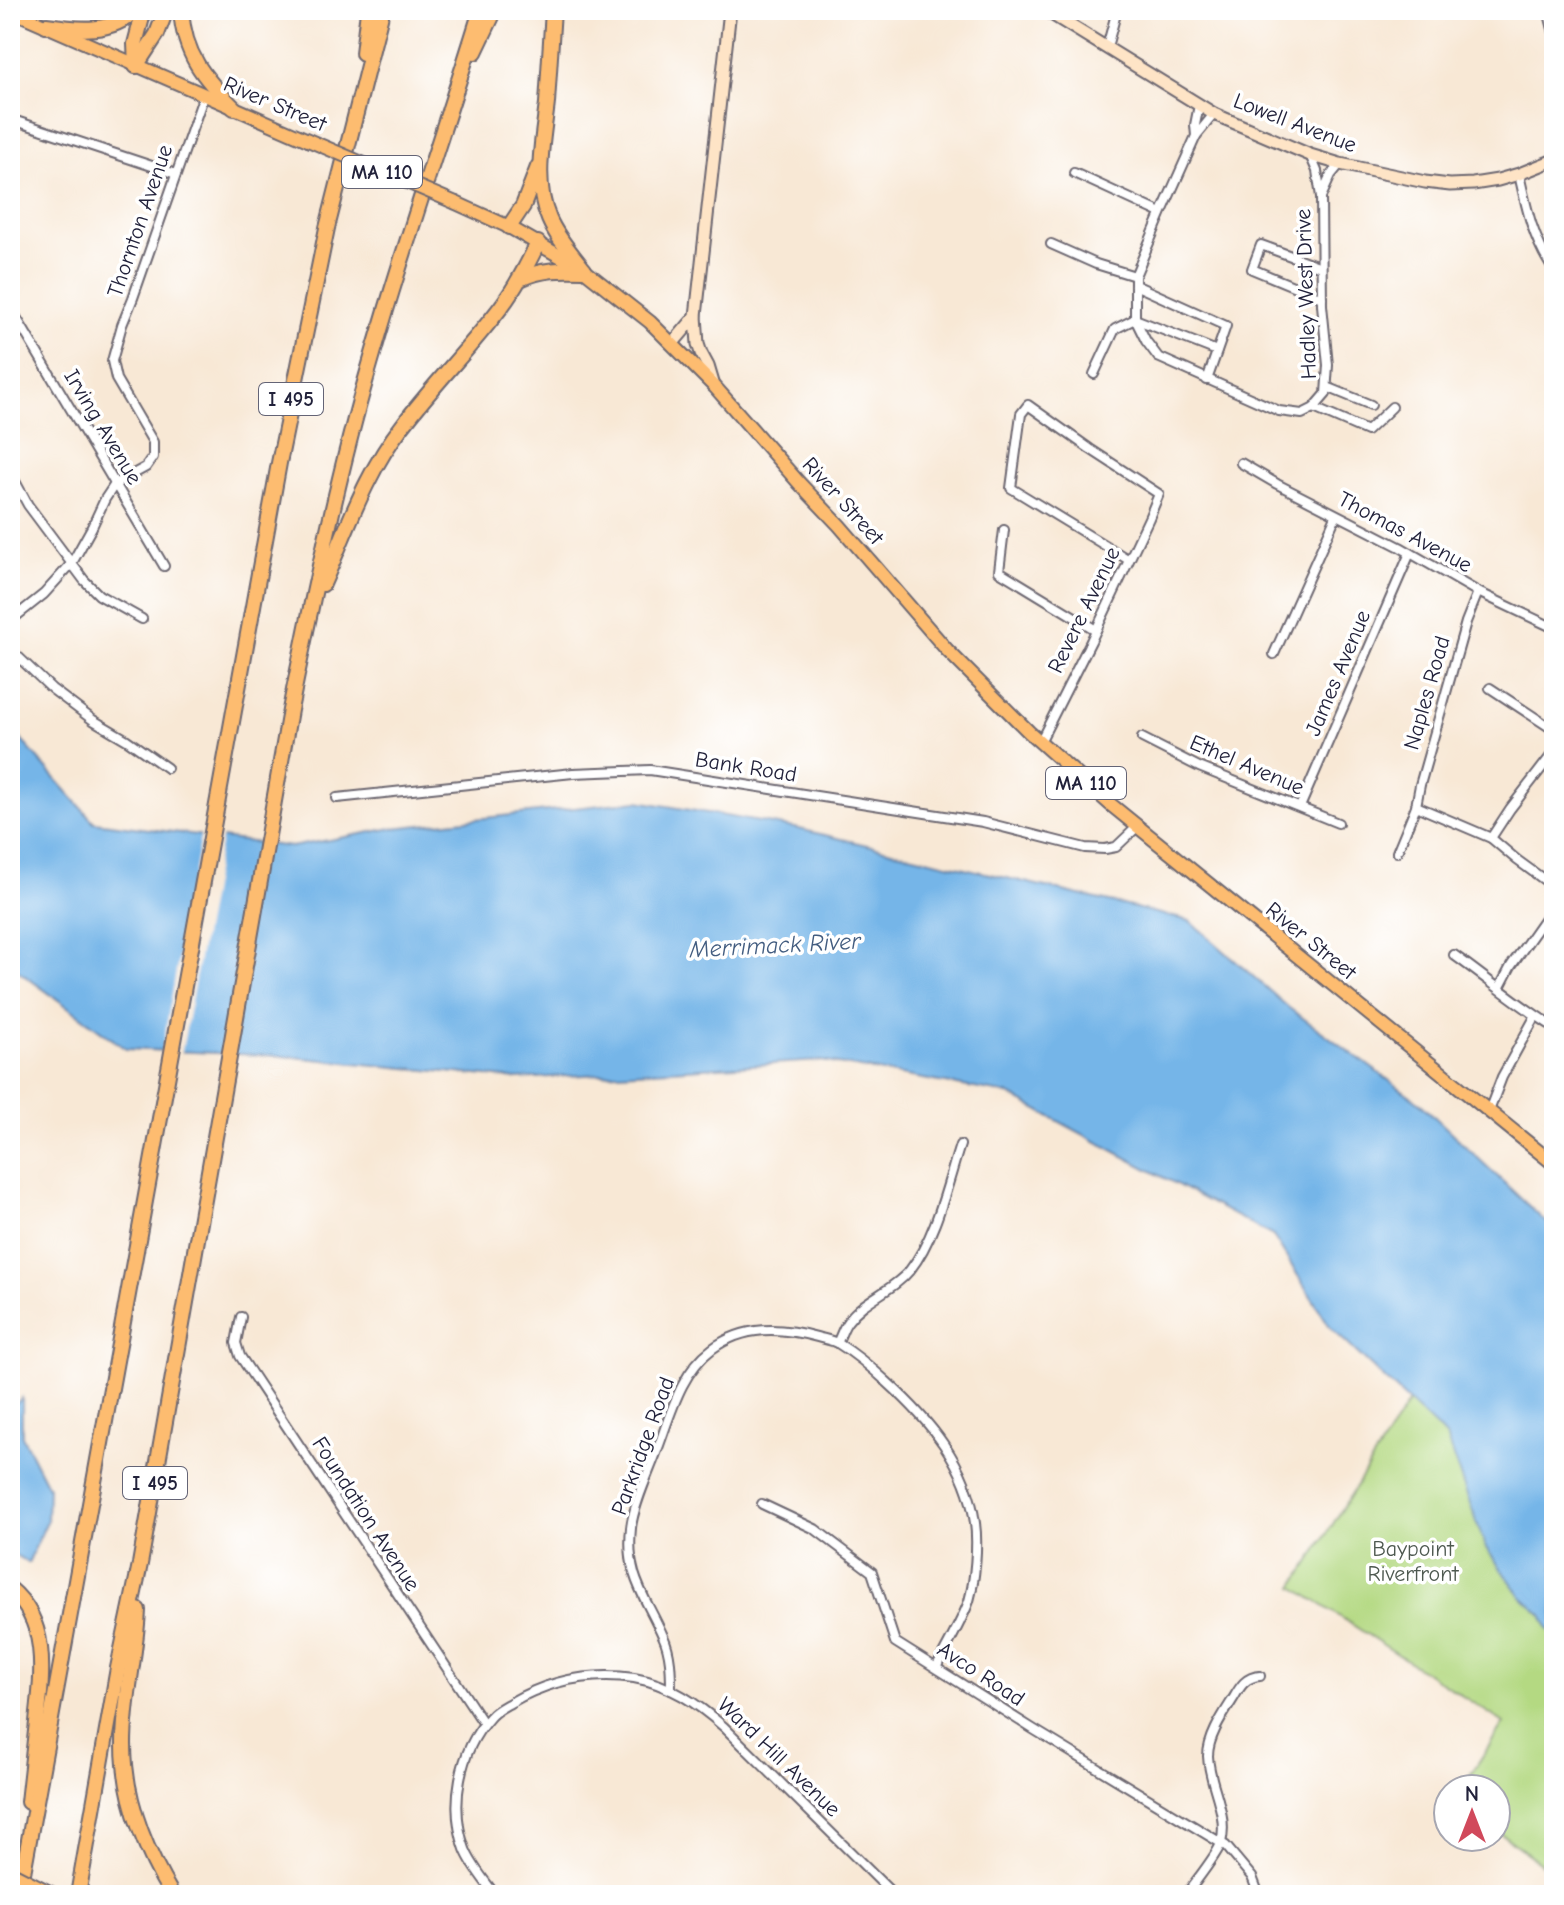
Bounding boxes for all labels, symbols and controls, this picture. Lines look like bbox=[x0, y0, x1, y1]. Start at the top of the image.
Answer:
street label: River Street bbox=[220, 71, 331, 138]
street label: Lowell Avenue bbox=[1230, 88, 1360, 158]
street label: Thornton Avenue bbox=[102, 141, 178, 301]
road number: MA 110 bbox=[342, 156, 422, 188]
street label: Hadley West Drive bbox=[1290, 208, 1322, 380]
street label: Irving Avenue bbox=[58, 365, 148, 489]
road number: I 495 bbox=[259, 383, 323, 415]
street label: River Street bbox=[797, 452, 890, 551]
street label: Thomas Avenue bbox=[1334, 486, 1476, 578]
street label: Revere Avenue bbox=[1042, 543, 1126, 677]
street label: James Avenue bbox=[1300, 606, 1376, 740]
street label: Naples Road bbox=[1398, 633, 1456, 753]
street label: Ethel Avenue bbox=[1186, 729, 1308, 801]
street label: Bank Road bbox=[693, 746, 799, 788]
road number: MA 110 bbox=[1046, 767, 1126, 799]
street label: River Street bbox=[1260, 897, 1362, 986]
water label: Merrimack River bbox=[688, 926, 863, 964]
street label: Parkridge Road bbox=[606, 1373, 680, 1519]
street label: Foundation Avenue bbox=[306, 1432, 426, 1596]
road number: I 495 bbox=[123, 1467, 187, 1499]
park label: Baypoint Riverfront bbox=[1367, 1536, 1459, 1587]
street label: Avco Road bbox=[933, 1636, 1029, 1712]
street label: Ward Hill Avenue bbox=[712, 1692, 846, 1822]
north arrow bbox=[1432, 1773, 1512, 1853]
text: N bbox=[1465, 1781, 1479, 1807]

